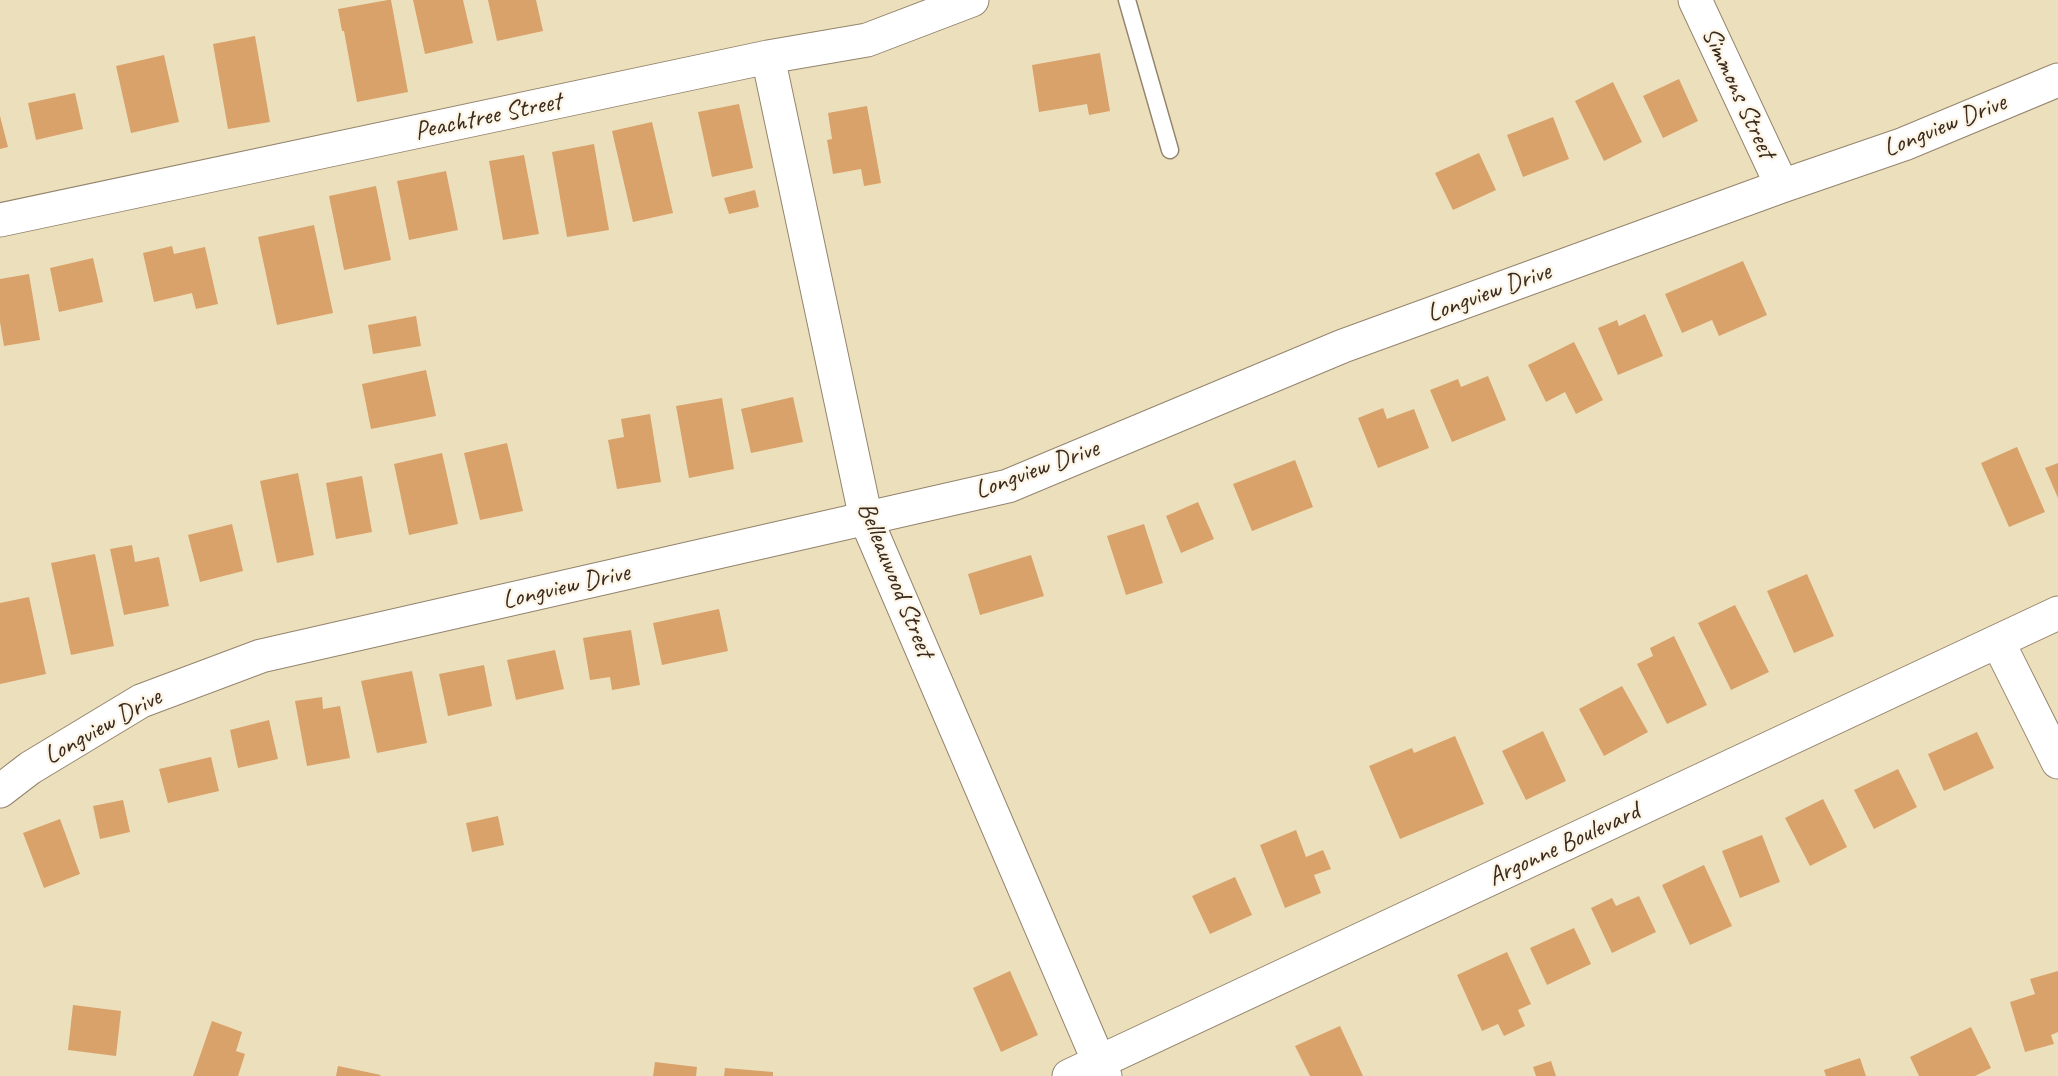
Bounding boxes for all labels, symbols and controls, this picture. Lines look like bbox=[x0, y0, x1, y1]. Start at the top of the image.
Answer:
street label: Simmons Street bbox=[1694, 22, 1782, 164]
street label: Peachtree Street bbox=[412, 86, 564, 148]
street label: Longview Drive bbox=[1879, 87, 2011, 165]
street label: Longview Drive bbox=[1423, 256, 1555, 330]
street label: Longview Drive bbox=[971, 433, 1103, 507]
street label: Belleauwood Street bbox=[850, 498, 940, 662]
street label: Longview Drive bbox=[499, 557, 633, 617]
street label: Longview Drive bbox=[39, 682, 167, 772]
street label: Argonne Boulevard bbox=[1483, 796, 1645, 894]

